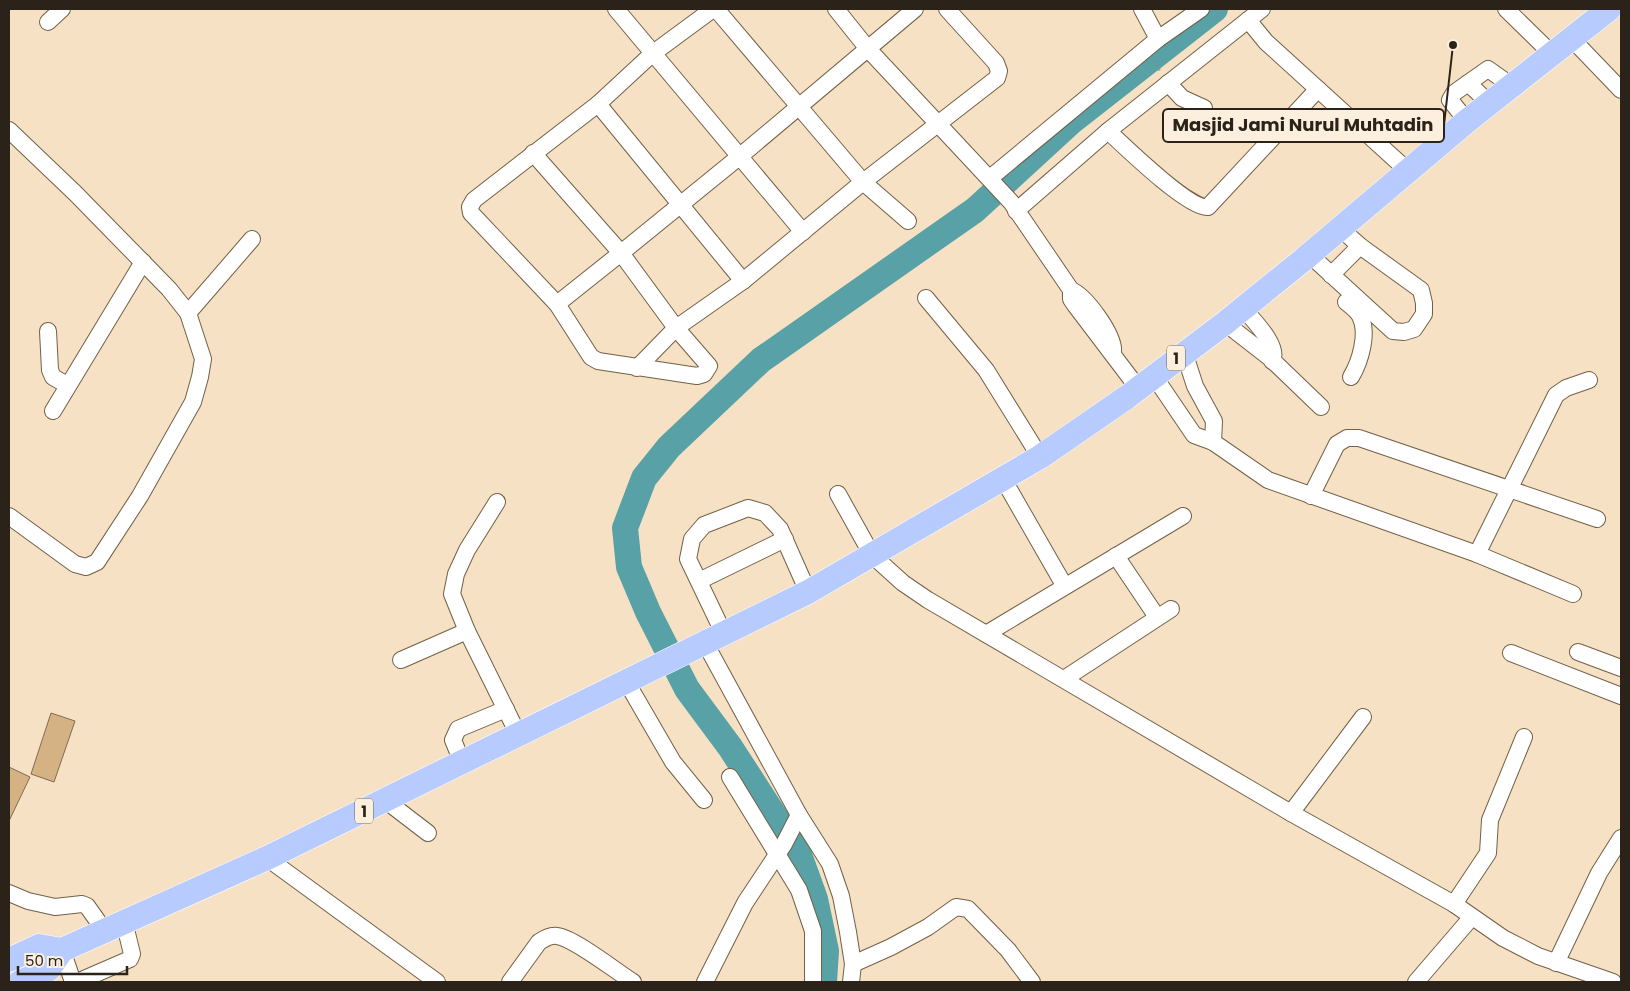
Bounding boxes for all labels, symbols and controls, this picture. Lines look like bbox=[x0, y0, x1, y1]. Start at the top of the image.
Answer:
callout: Masjid Jami Nurul Muhtadin bbox=[1163, 109, 1444, 142]
text: Masjid Jami Nurul Muhtadin bbox=[1173, 112, 1433, 137]
road number: 1 bbox=[1167, 346, 1185, 370]
road number: 1 bbox=[355, 798, 373, 824]
scale bar bbox=[18, 944, 126, 976]
text: 50 m bbox=[25, 950, 63, 971]

